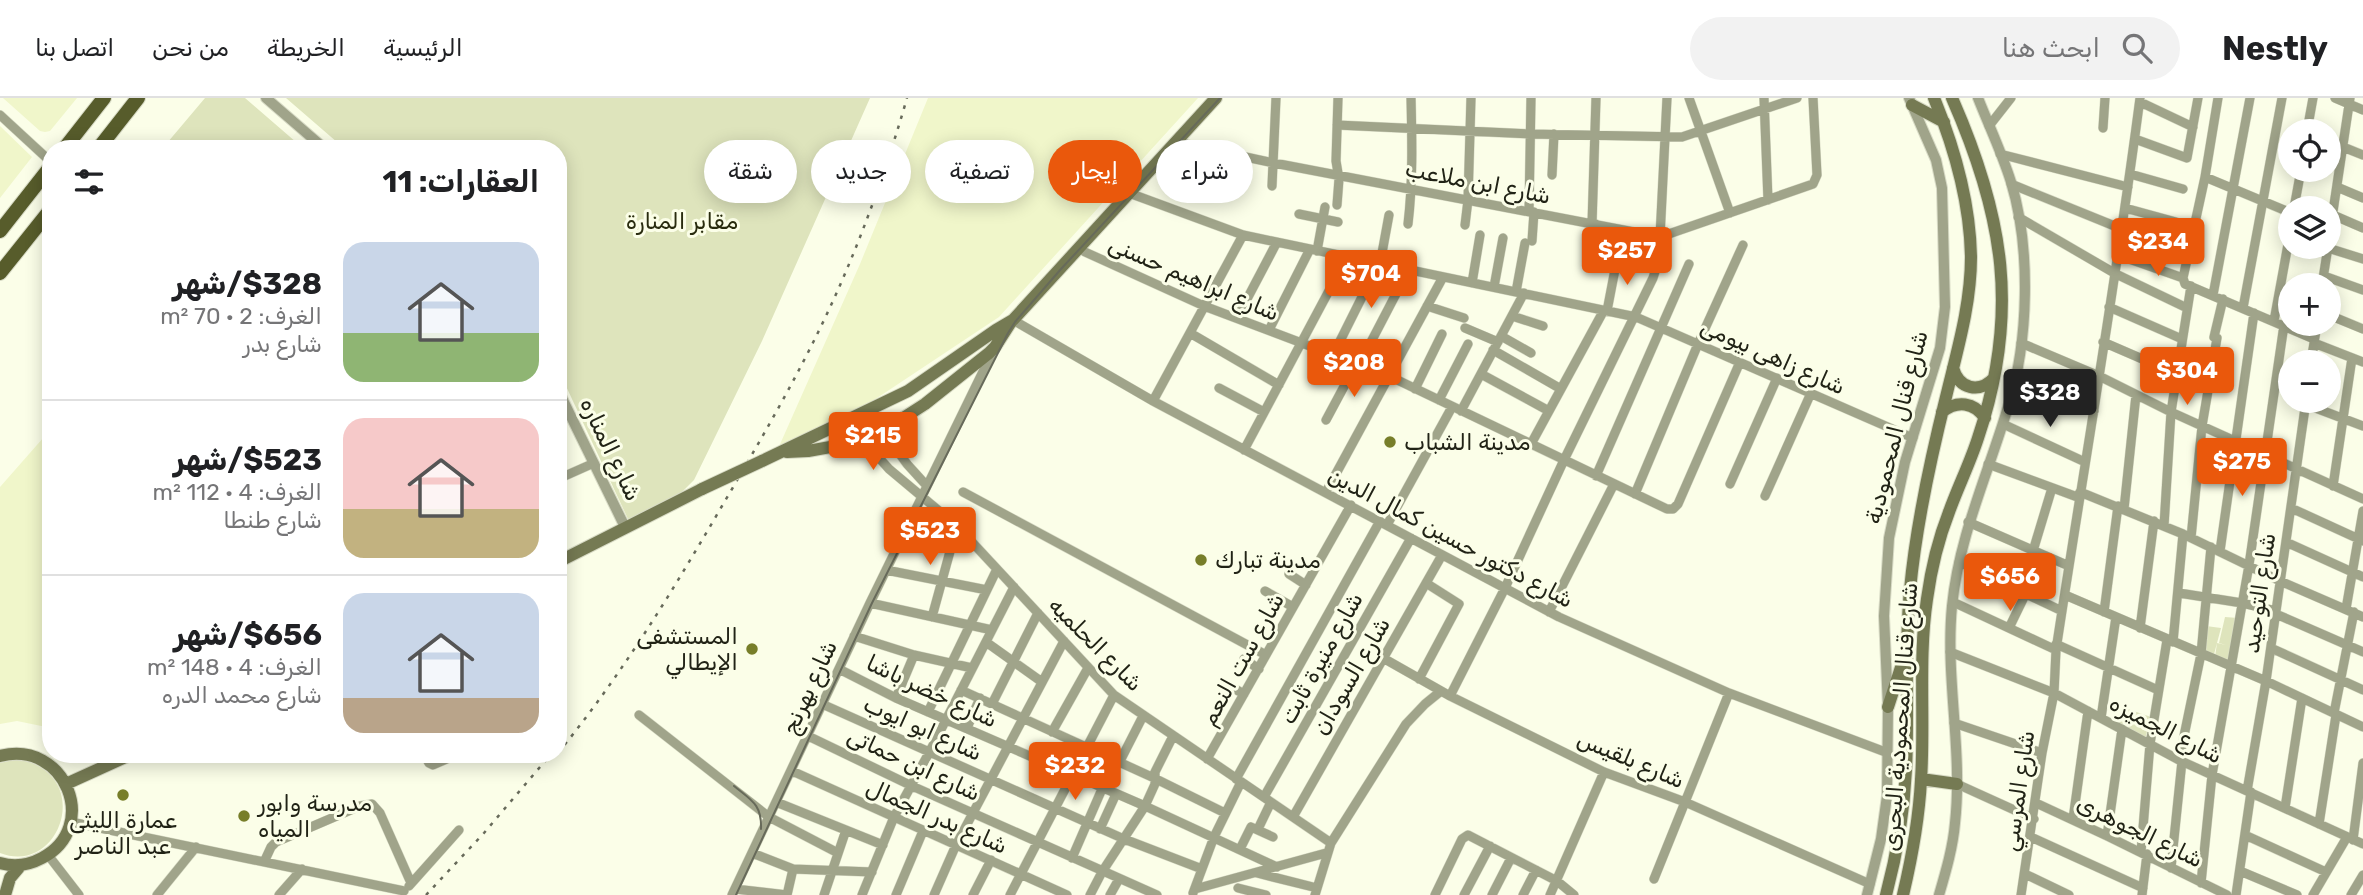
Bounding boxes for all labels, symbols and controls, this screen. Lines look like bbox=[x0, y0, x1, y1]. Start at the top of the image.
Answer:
search box bbox=[1690, 17, 2180, 80]
icon: search bbox=[2118, 29, 2156, 67]
text: Nestly bbox=[2222, 29, 2328, 68]
text: ابحث هنا bbox=[2002, 33, 2100, 64]
text: اتصل بنا bbox=[35, 34, 114, 62]
text: من نحن bbox=[152, 34, 229, 62]
text: الخريطة bbox=[267, 34, 345, 62]
text: الرئيسية bbox=[383, 34, 463, 62]
map controls bbox=[2278, 119, 2341, 413]
button: locate bbox=[2278, 119, 2341, 182]
chip: شقة bbox=[704, 140, 797, 203]
chip: جديد bbox=[811, 140, 911, 203]
chip: تصفية bbox=[925, 140, 1034, 203]
chip: إيجار bbox=[1048, 140, 1142, 203]
chip: شراء bbox=[1156, 140, 1253, 203]
street label: شارع ابن ملاعب bbox=[1402, 154, 1553, 212]
icon: filters bbox=[70, 163, 108, 201]
text: العقارات: 11 bbox=[383, 164, 539, 200]
button: layers bbox=[2278, 196, 2341, 259]
park label: مقابر المنارة bbox=[626, 207, 738, 235]
pin: $234 bbox=[2117, 218, 2199, 278]
text: $234 bbox=[2127, 227, 2189, 255]
pin: $257 bbox=[1586, 228, 1668, 287]
street label: شارع ابراهيم حسنى bbox=[1104, 229, 1284, 328]
text: $257 bbox=[1598, 236, 1656, 264]
pin: $704 bbox=[1330, 250, 1412, 310]
text: $704 bbox=[1341, 259, 1401, 287]
text: $328/شهر bbox=[173, 266, 322, 302]
icon: home bbox=[399, 270, 483, 354]
button: + bbox=[2278, 273, 2341, 336]
text: الغرف: 2 · 70 m² bbox=[160, 302, 322, 330]
street label: شارع زاهى بيومى bbox=[1695, 312, 1850, 402]
street label: شارع قنال المحمودية bbox=[1858, 327, 1936, 527]
text: شارع بدر bbox=[243, 330, 322, 358]
pin: $208 bbox=[1313, 340, 1395, 399]
text: $208 bbox=[1323, 348, 1385, 376]
pin: $304 bbox=[2146, 348, 2228, 407]
button: − bbox=[2278, 350, 2341, 413]
text: $304 bbox=[2156, 356, 2218, 384]
pin: $328 bbox=[2009, 370, 2091, 429]
text: $328 bbox=[2019, 378, 2081, 406]
street label: شارع المناره bbox=[572, 393, 648, 506]
pin: $215 bbox=[832, 412, 914, 472]
text: $215 bbox=[845, 421, 901, 449]
place label: مدينة الشباب bbox=[1404, 428, 1530, 456]
marker: مدينة الشباب bbox=[1382, 434, 1398, 450]
pin: $275 bbox=[2201, 438, 2283, 498]
text: $523/شهر bbox=[174, 442, 322, 478]
icon: home bbox=[399, 446, 483, 530]
text: $275 bbox=[2213, 447, 2271, 475]
street label: شارع دكتور حسين كمال الدين bbox=[1323, 460, 1578, 615]
text: الغرف: 4 · 112 m² bbox=[153, 478, 322, 506]
text: شارع طنطا bbox=[223, 506, 322, 534]
pin: $523 bbox=[889, 508, 971, 567]
text: $523 bbox=[900, 516, 960, 544]
street label: شارع التوحيد bbox=[2237, 531, 2283, 655]
place label: مدينة تبارك bbox=[1215, 546, 1321, 574]
marker: مدينة تبارك bbox=[1193, 552, 1209, 568]
pin: $656 bbox=[1969, 554, 2051, 613]
text: $656 bbox=[1980, 562, 2040, 590]
street label: شارع قنال المحمودية البحرى bbox=[1877, 582, 1925, 853]
street label: شارع منيرة ثابت bbox=[1273, 587, 1370, 730]
street label: شارع ست النعم bbox=[1194, 588, 1292, 731]
street label: شارع الحلميه bbox=[1042, 591, 1149, 698]
street label: شارع السودان bbox=[1306, 612, 1398, 741]
text: $656/شهر bbox=[174, 617, 322, 653]
icon: home bbox=[399, 621, 483, 705]
place label: المستشفى الإيطالي bbox=[636, 622, 738, 679]
street label: شارع بهرنج bbox=[775, 636, 845, 739]
marker: المستشفى الإيطالي bbox=[744, 641, 760, 657]
street label: شارع خضر باشا bbox=[861, 648, 1002, 735]
text: الغرف: 4 · 148 m² bbox=[147, 653, 322, 681]
text: شارع محمد الدره bbox=[162, 681, 322, 709]
street label: شارع ابو ايوب bbox=[858, 689, 987, 768]
street label: شارع الجميزه bbox=[2104, 689, 2227, 771]
street label: شارع ابن حماتى bbox=[842, 721, 985, 809]
street label: شارع بلقيس bbox=[1572, 724, 1689, 796]
street label: شارع المرسي bbox=[1996, 729, 2043, 854]
pin: $232 bbox=[1034, 742, 1116, 802]
text: $232 bbox=[1045, 751, 1105, 779]
street label: شارع بدر الجمال bbox=[861, 772, 1012, 861]
marker: عمارة الليثى عبد الناصر bbox=[115, 787, 131, 803]
street label: شارع الجوهرى bbox=[2071, 788, 2208, 875]
place label: مدرسة وابور المياه bbox=[256, 789, 372, 843]
place label: عمارة الليثى عبد الناصر bbox=[69, 806, 177, 860]
marker: مدرسة وابور المياه bbox=[236, 808, 252, 824]

